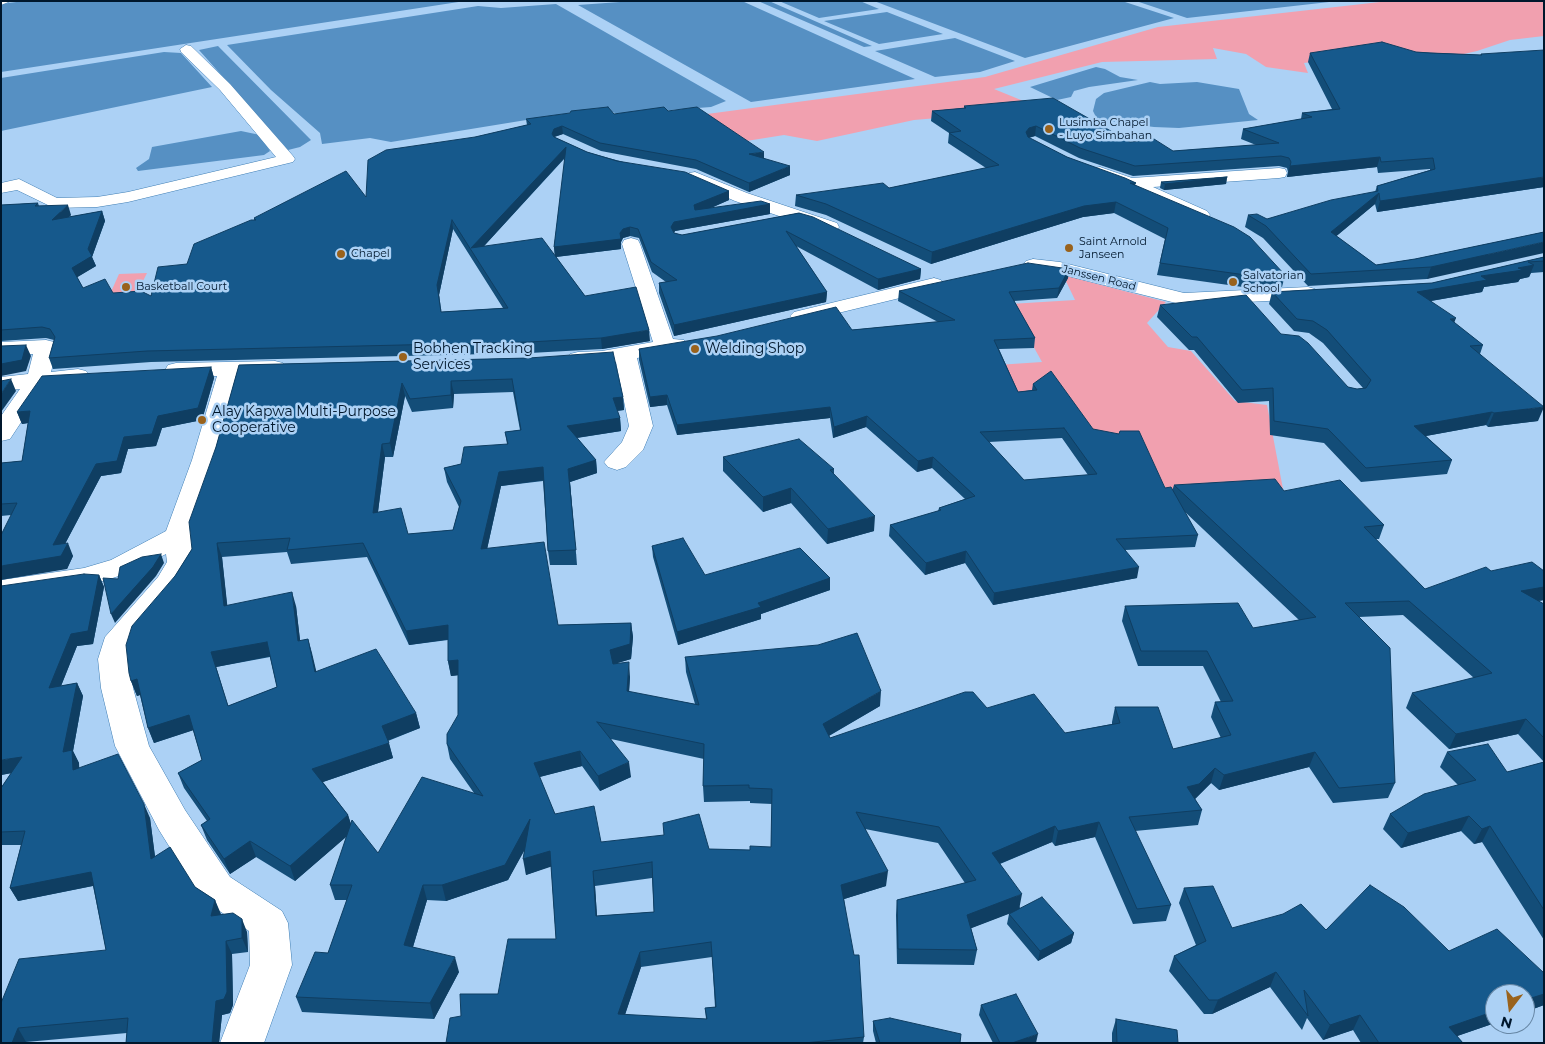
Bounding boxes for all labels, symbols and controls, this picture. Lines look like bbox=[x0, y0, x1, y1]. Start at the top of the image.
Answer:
place label: Lusimba Chapel - Luyo Simbahan bbox=[1059, 116, 1152, 142]
marker: Lusimba Chapel - Luyo Simbahan bbox=[1043, 123, 1055, 135]
place label: Saint Arnold Janseen bbox=[1079, 235, 1147, 261]
marker: Saint Arnold Janseen bbox=[1063, 242, 1075, 254]
place label: Chapel bbox=[351, 247, 390, 261]
marker: Chapel bbox=[335, 248, 347, 260]
street label: Janssen Road bbox=[1061, 262, 1137, 294]
place label: Salvatorian School bbox=[1243, 269, 1304, 295]
marker: Salvatorian School bbox=[1227, 276, 1239, 288]
place label: Basketball Court bbox=[136, 280, 227, 294]
marker: Basketball Court bbox=[120, 281, 132, 293]
place label: Bobhen Tracking Services bbox=[413, 341, 533, 374]
place label: Welding Shop bbox=[705, 341, 804, 357]
marker: Welding Shop bbox=[689, 343, 701, 355]
marker: Bobhen Tracking Services bbox=[397, 351, 409, 363]
place label: Alay Kapwa Multi-Purpose Cooperative bbox=[212, 404, 396, 437]
marker: Alay Kapwa Multi-Purpose Cooperative bbox=[196, 414, 208, 426]
north arrow bbox=[1485, 984, 1535, 1034]
text: N bbox=[1499, 1012, 1514, 1033]

